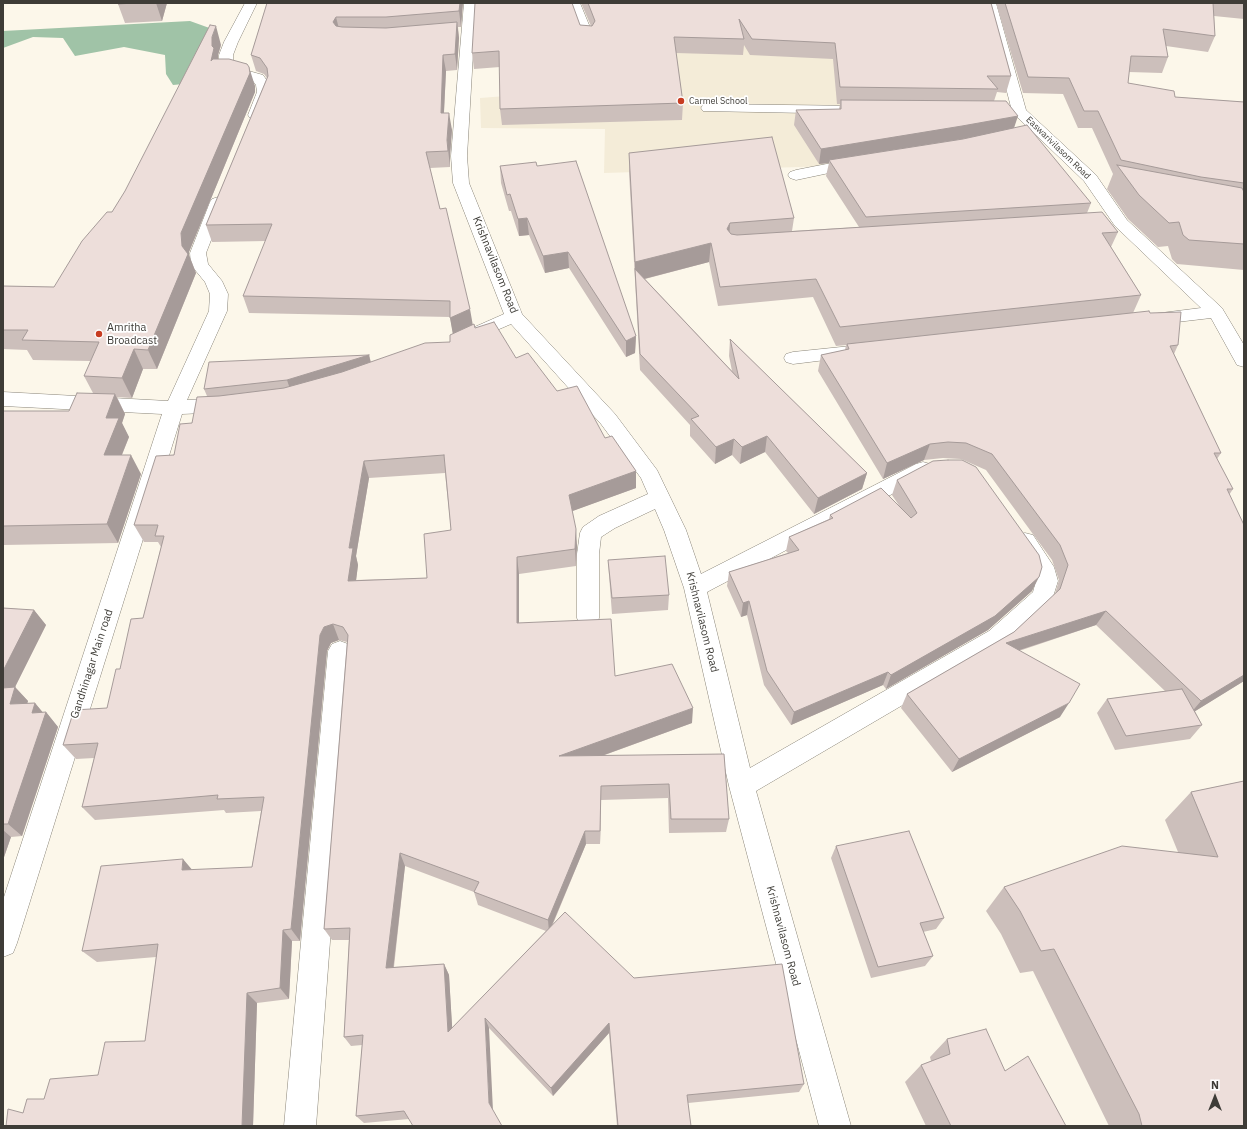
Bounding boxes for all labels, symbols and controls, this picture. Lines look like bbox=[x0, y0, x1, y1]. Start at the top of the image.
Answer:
marker: Carmel School bbox=[676, 96, 686, 106]
place label: Carmel School bbox=[689, 96, 747, 106]
street label: Easwarivilasom Road bbox=[1023, 114, 1093, 182]
street label: Krishnavilasom Road bbox=[470, 215, 520, 315]
place label: Amritha Broadcast bbox=[107, 321, 157, 347]
marker: Amritha Broadcast bbox=[94, 329, 104, 339]
street label: Krishnavilasom Road bbox=[683, 570, 721, 674]
street label: Gandhinagar Main road bbox=[68, 608, 116, 720]
street label: Krishnavilasom Road bbox=[763, 884, 803, 988]
north arrow bbox=[1195, 1077, 1235, 1117]
text: N bbox=[1211, 1078, 1219, 1092]

